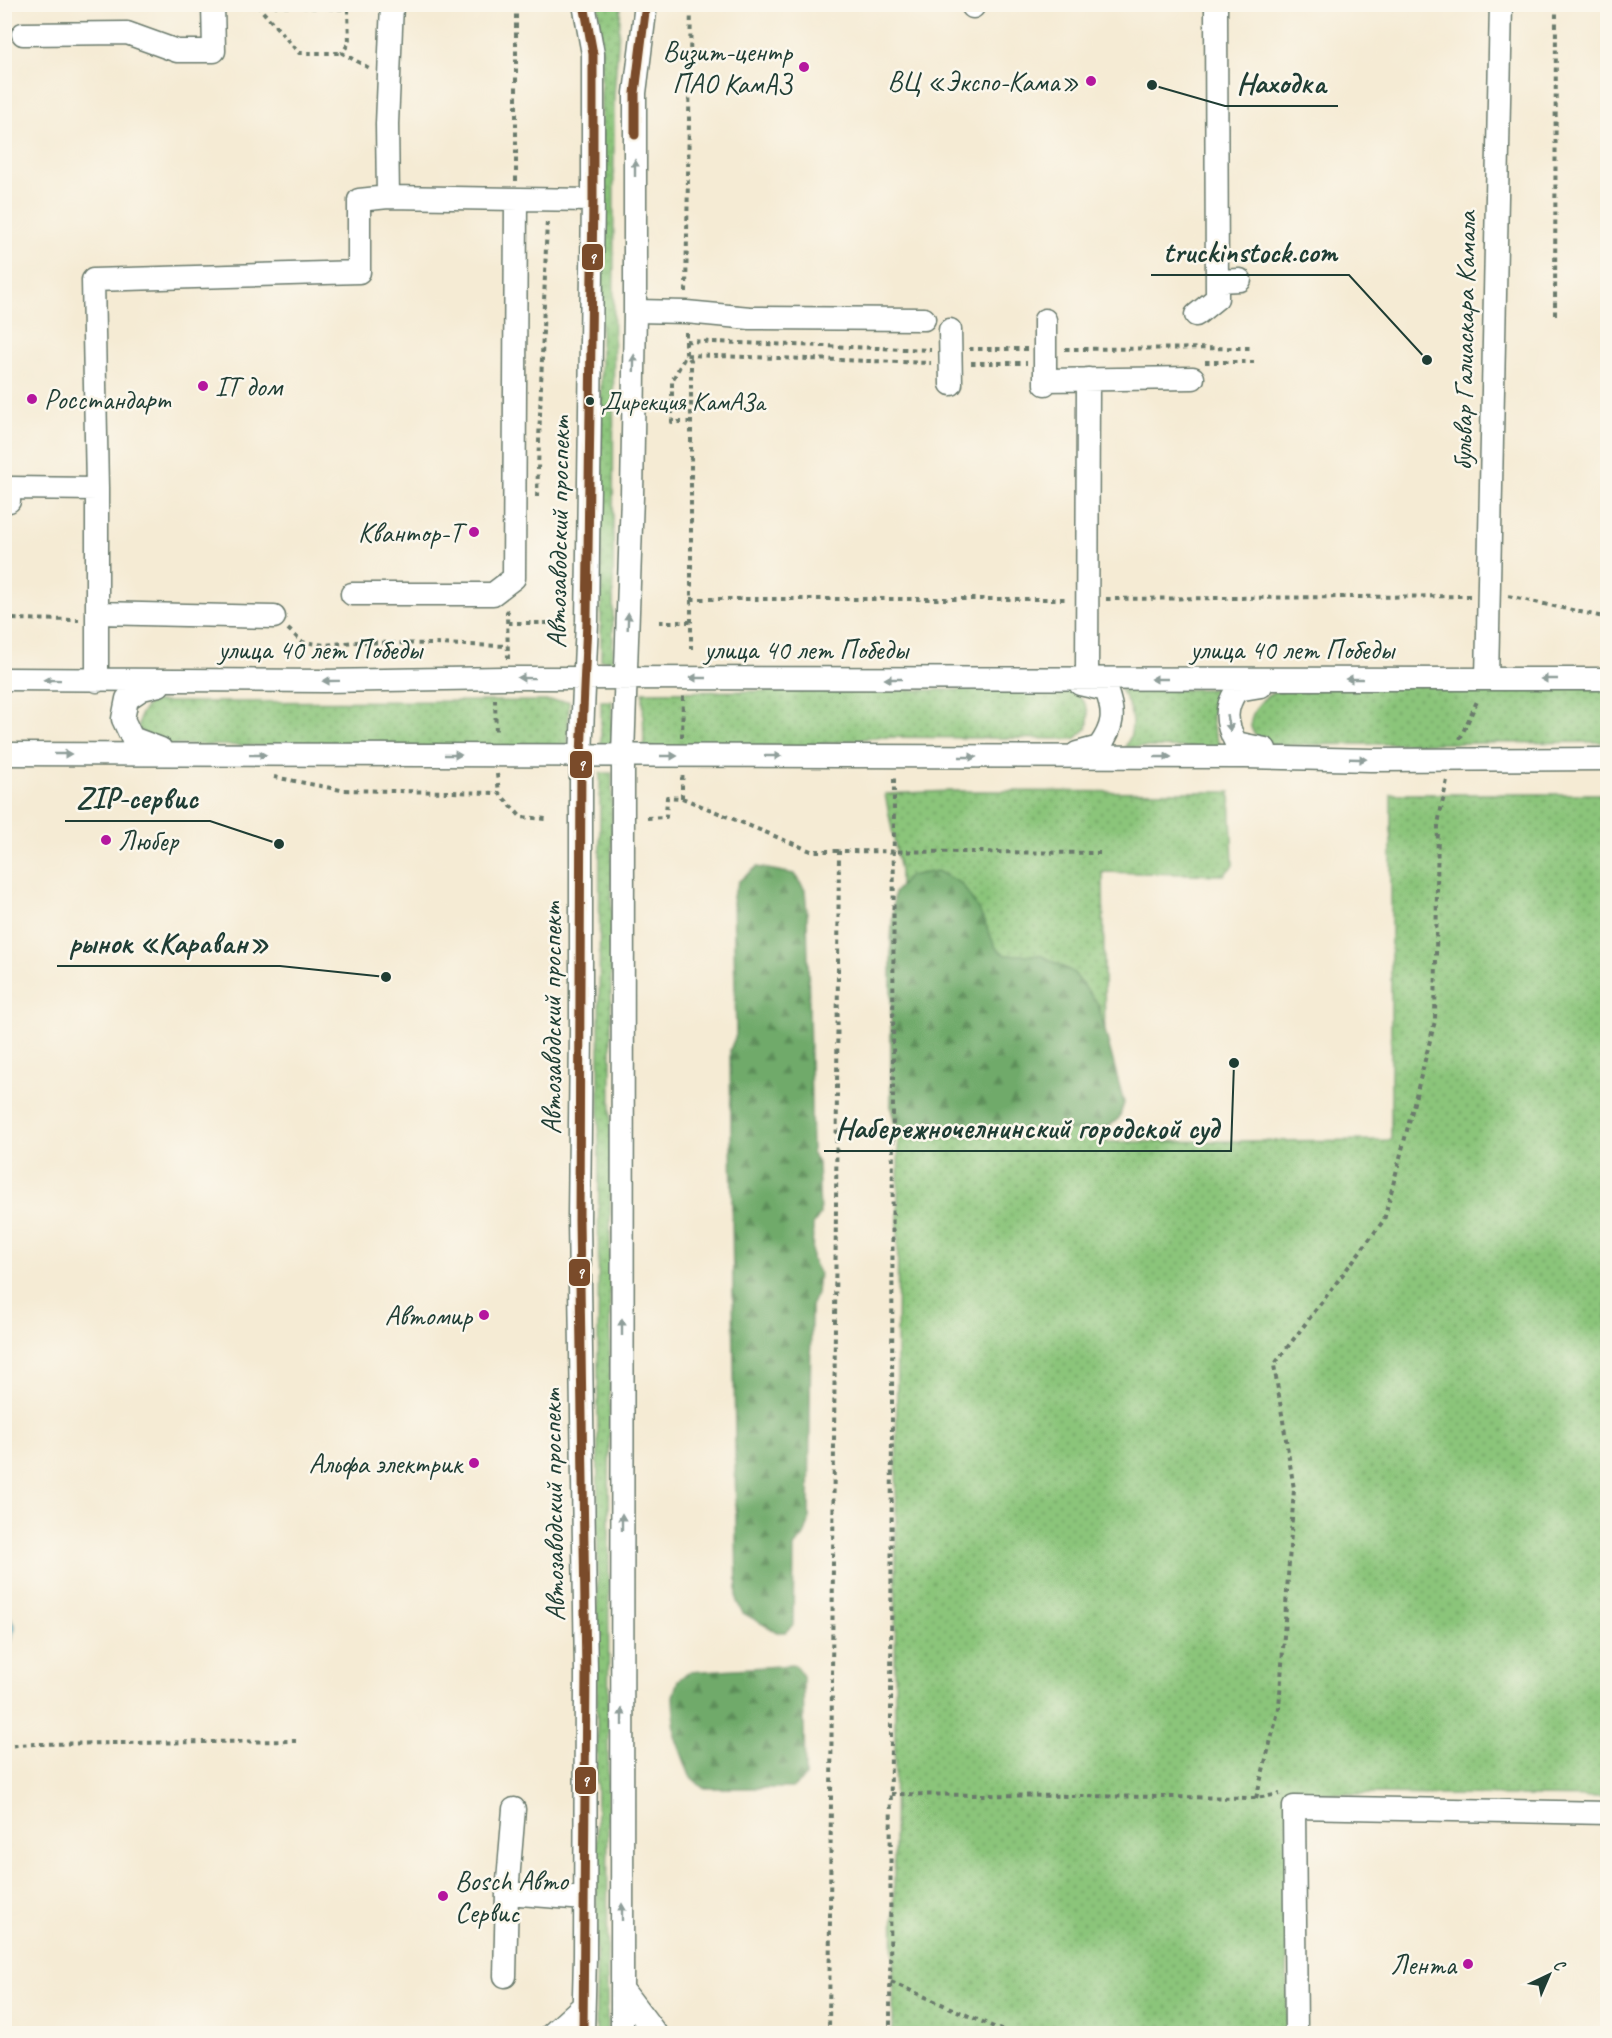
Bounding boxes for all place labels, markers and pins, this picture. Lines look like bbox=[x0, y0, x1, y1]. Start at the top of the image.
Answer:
place label: Визит-центр ПАО КамАЗ bbox=[663, 34, 794, 101]
callout: Находка bbox=[1225, 58, 1338, 106]
marker: Визит-центр ПАО КамАЗ bbox=[797, 60, 811, 74]
place label: ВЦ «Экспо-Кама» bbox=[888, 64, 1079, 99]
marker: ВЦ «Экспо-Кама» bbox=[1084, 74, 1098, 88]
callout: truckinstock.com bbox=[1151, 227, 1349, 275]
place label: IT дом bbox=[215, 369, 285, 404]
marker: IT дом bbox=[196, 379, 210, 393]
place label: Росстандарт bbox=[44, 382, 171, 417]
place label: Дирекция КамАЗа bbox=[601, 385, 767, 418]
marker: Росстандарт bbox=[25, 392, 39, 406]
marker: Дирекция КамАЗа bbox=[584, 395, 596, 407]
place label: Квантор-Т bbox=[358, 515, 468, 550]
marker: Квантор-Т bbox=[467, 525, 481, 539]
callout: ZIP-сервис bbox=[65, 773, 210, 821]
place label: Любер bbox=[118, 823, 179, 858]
marker: Любер bbox=[99, 833, 113, 847]
callout: рынок «Караван» bbox=[57, 918, 280, 966]
callout: Набережночелнинский городской суд bbox=[824, 1103, 1231, 1151]
place label: Автомир bbox=[385, 1298, 473, 1333]
marker: Автомир bbox=[477, 1308, 491, 1322]
place label: Альфа электрик bbox=[309, 1446, 465, 1481]
marker: Альфа электрик bbox=[467, 1456, 481, 1470]
place label: Bosch Авто Сервис bbox=[455, 1863, 570, 1930]
marker: Bosch Авто Сервис bbox=[436, 1889, 450, 1903]
place label: Лента bbox=[1391, 1947, 1458, 1982]
marker: Лента bbox=[1461, 1957, 1475, 1971]

